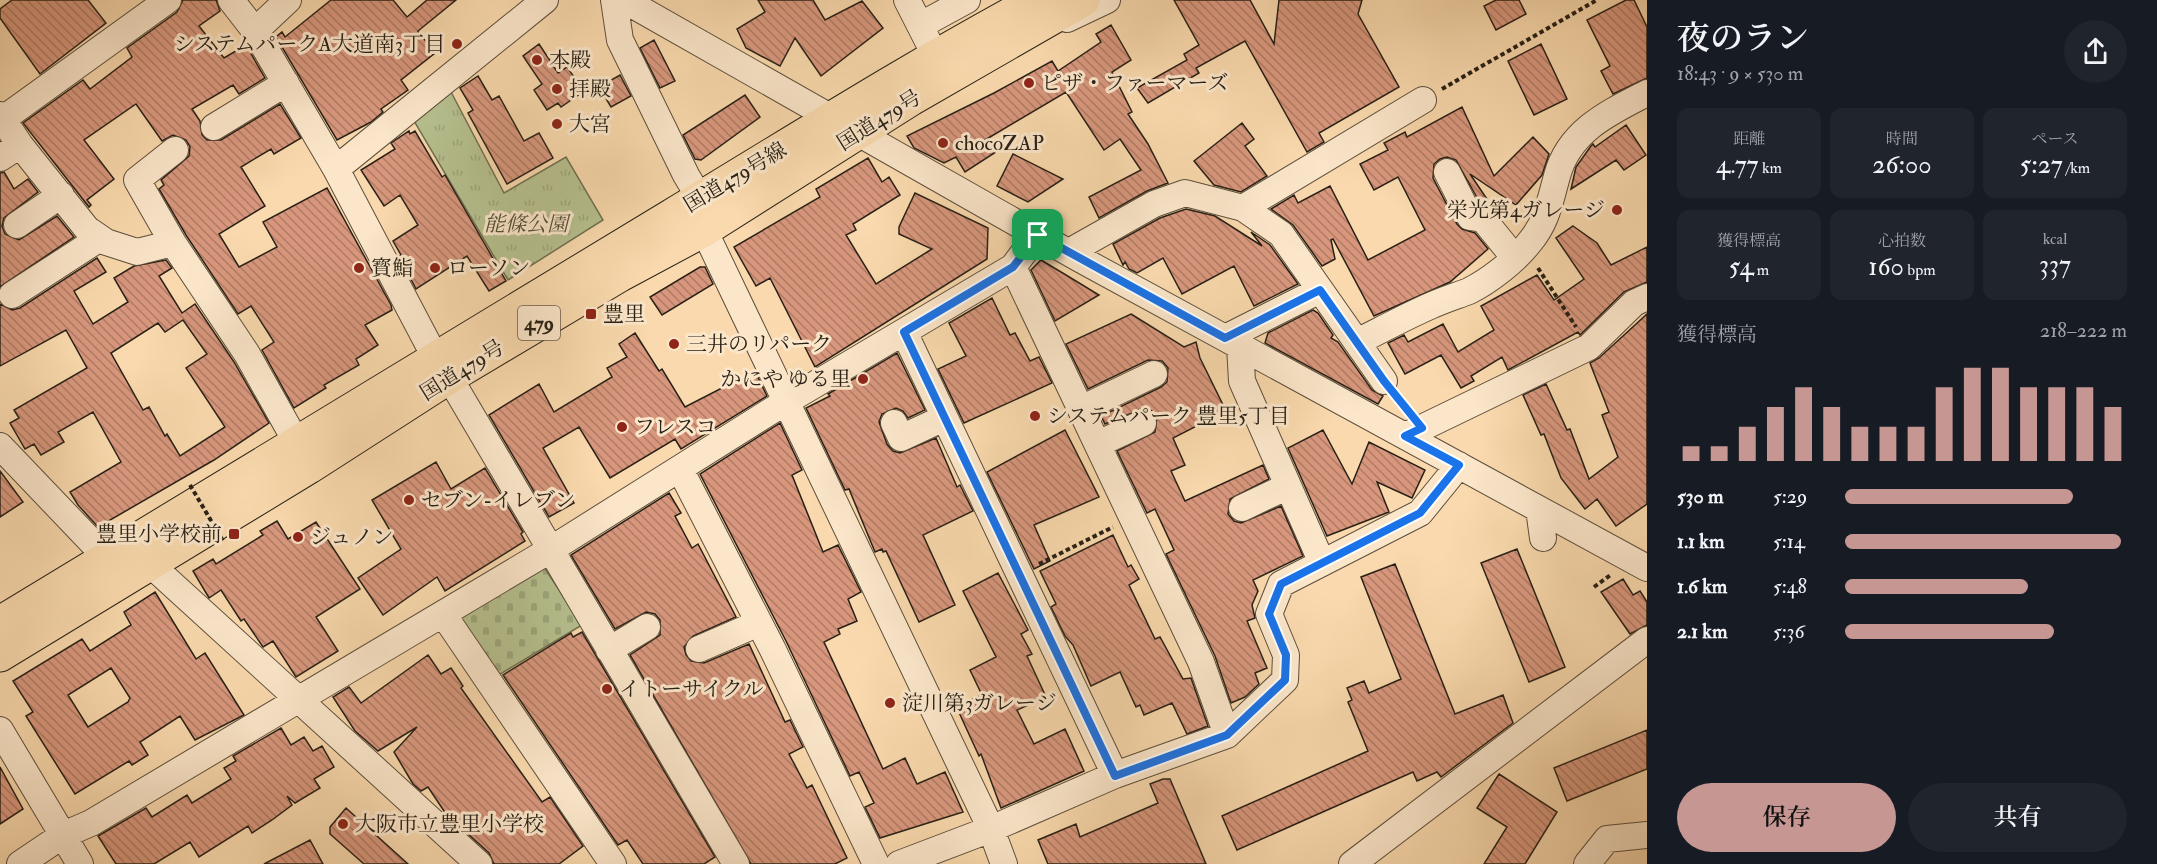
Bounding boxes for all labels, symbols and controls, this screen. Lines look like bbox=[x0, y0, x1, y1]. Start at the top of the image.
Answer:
text: 夜のラン bbox=[1677, 18, 1809, 59]
button: share bbox=[2064, 20, 2127, 83]
place label: システムパークA大道南3丁目 bbox=[174, 31, 445, 58]
marker: システムパークA大道南3丁目 bbox=[450, 37, 464, 51]
place label: 本殿 bbox=[549, 47, 591, 74]
marker: 本殿 bbox=[530, 53, 544, 67]
text: 18:43 · 9 × 530 m bbox=[1677, 61, 1803, 86]
place label: ピザ・ファーマーズ bbox=[1041, 70, 1229, 97]
place label: 拝殿 bbox=[569, 76, 611, 103]
marker: ピザ・ファーマーズ bbox=[1022, 76, 1036, 90]
marker: 拝殿 bbox=[550, 82, 564, 96]
street label: 国道479号 bbox=[832, 84, 926, 157]
place label: 大宮 bbox=[569, 111, 611, 138]
marker: 大宮 bbox=[550, 117, 564, 131]
text: 距離 bbox=[1733, 129, 1765, 149]
text: 時間 bbox=[1886, 129, 1918, 149]
text: ペース bbox=[2031, 129, 2079, 149]
place label: chocoZAP bbox=[955, 130, 1044, 157]
street label: 国道479号線 bbox=[679, 136, 792, 219]
marker: chocoZAP bbox=[936, 136, 950, 150]
text: 4.77 bbox=[1716, 149, 1759, 181]
text: 26:00 bbox=[1872, 149, 1932, 181]
text: 5:27 bbox=[2020, 149, 2063, 181]
text: km bbox=[1759, 158, 1782, 178]
text: /km bbox=[2063, 158, 2090, 178]
place label: 栄光第4ガレージ bbox=[1447, 197, 1605, 224]
marker: 栄光第4ガレージ bbox=[1610, 203, 1624, 217]
pin bbox=[1012, 209, 1063, 260]
park label: 能條公園 bbox=[484, 211, 571, 238]
icon: arrive bbox=[1021, 218, 1054, 251]
text: kcal bbox=[2043, 229, 2067, 249]
text: 獲得標高 bbox=[1717, 231, 1781, 251]
text: 心拍数 bbox=[1878, 231, 1926, 251]
text: 337 bbox=[2039, 249, 2071, 281]
text: 54 bbox=[1729, 251, 1754, 283]
text: 160 bbox=[1868, 251, 1904, 283]
place label: 寳鮨 bbox=[371, 255, 413, 282]
place label: ローソン bbox=[447, 255, 530, 282]
text: m bbox=[1754, 260, 1769, 280]
text: bpm bbox=[1904, 260, 1936, 280]
marker: 寳鮨 bbox=[352, 261, 366, 275]
marker: ローソン bbox=[428, 261, 442, 275]
place label: 豊里 bbox=[603, 301, 645, 328]
road number: 479 bbox=[518, 306, 560, 340]
marker: 豊里 bbox=[584, 307, 598, 321]
text: 218–222 m bbox=[2040, 318, 2127, 343]
text: 獲得標高 bbox=[1677, 322, 1757, 347]
place label: 三井のリパーク bbox=[686, 331, 832, 358]
street label: 国道479号 bbox=[415, 334, 509, 407]
marker: 三井のリパーク bbox=[667, 337, 681, 351]
place label: かにや ゆる里 bbox=[721, 366, 851, 393]
marker: かにや ゆる里 bbox=[856, 372, 870, 386]
place label: システムパーク 豊里5丁目 bbox=[1047, 403, 1290, 430]
marker: システムパーク 豊里5丁目 bbox=[1028, 409, 1042, 423]
place label: フレスコ bbox=[634, 414, 717, 441]
marker: フレスコ bbox=[615, 420, 629, 434]
text: 530 m bbox=[1677, 484, 1723, 509]
text: 5:29 bbox=[1773, 484, 1807, 509]
place label: セブン-イレブン bbox=[421, 487, 575, 514]
marker: セブン-イレブン bbox=[402, 493, 416, 507]
place label: 豊里小学校前 bbox=[96, 521, 222, 548]
place label: ジュノン bbox=[310, 524, 393, 551]
marker: 豊里小学校前 bbox=[227, 527, 241, 541]
text: 1.1 km bbox=[1677, 529, 1724, 554]
text: 5:14 bbox=[1773, 529, 1805, 554]
marker: ジュノン bbox=[291, 530, 305, 544]
text: 1.6 km bbox=[1677, 574, 1727, 599]
text: 5:48 bbox=[1773, 574, 1807, 599]
text: 2.1 km bbox=[1677, 619, 1727, 644]
text: 5:36 bbox=[1773, 619, 1805, 644]
place label: イトーサイクル bbox=[619, 676, 763, 703]
marker: イトーサイクル bbox=[600, 682, 614, 696]
place label: 淀川第3ガレージ bbox=[902, 690, 1057, 717]
marker: 淀川第3ガレージ bbox=[883, 696, 897, 710]
button: 保存 bbox=[1677, 783, 1896, 852]
button: 共有 bbox=[1908, 783, 2127, 852]
place label: 大阪市立豊里小学校 bbox=[355, 811, 544, 838]
marker: 大阪市立豊里小学校 bbox=[336, 817, 350, 831]

